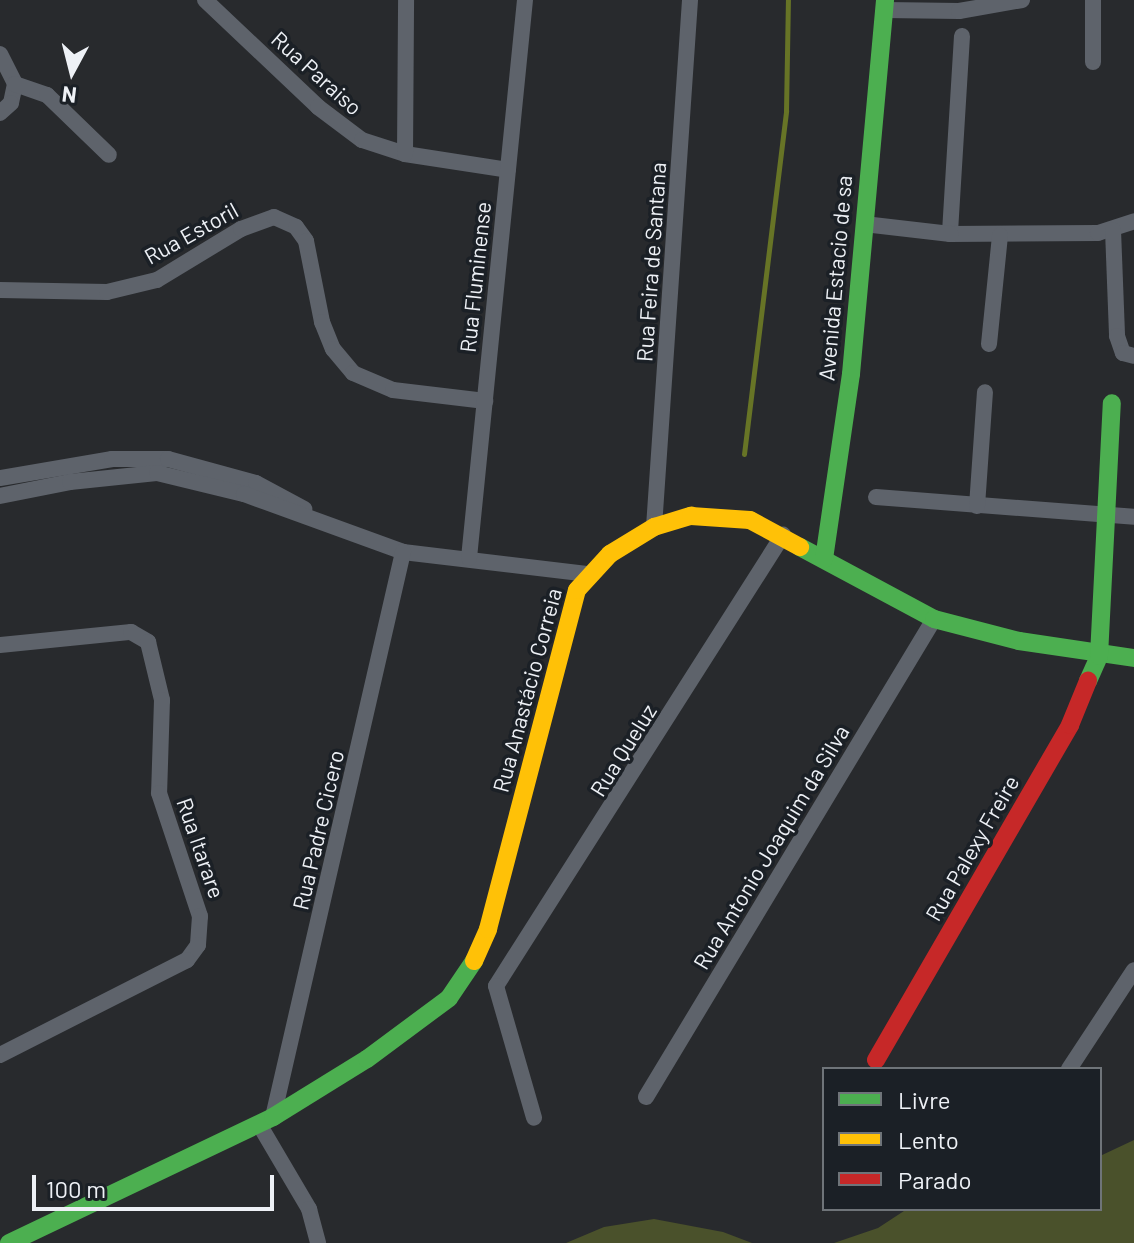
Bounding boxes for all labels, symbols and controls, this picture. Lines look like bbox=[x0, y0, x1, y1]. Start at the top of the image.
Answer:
street label: Rua Paraiso bbox=[266, 26, 368, 120]
north arrow bbox=[32, 32, 112, 112]
text: N bbox=[60, 82, 78, 110]
street label: Rua Feira de Santana bbox=[631, 161, 671, 363]
street label: Avenida Estacio de sa bbox=[813, 174, 857, 382]
street label: Rua Estoril bbox=[140, 196, 242, 270]
street label: Rua Fluminense bbox=[454, 200, 496, 354]
street label: Rua Anastácio Correia bbox=[487, 585, 567, 795]
street label: Rua Queluz bbox=[584, 699, 662, 801]
street label: Rua Antonio Joaquim da Silva bbox=[687, 720, 855, 974]
street label: Rua Padre Cicero bbox=[287, 748, 349, 912]
street label: Rua Palexy Freire bbox=[920, 771, 1024, 925]
street label: Rua Itarare bbox=[171, 794, 231, 902]
legend bbox=[822, 1067, 1102, 1211]
text: Livre bbox=[898, 1085, 951, 1114]
text: Lento bbox=[898, 1125, 959, 1154]
scale bar bbox=[36, 1159, 278, 1209]
text: Parado bbox=[898, 1165, 972, 1194]
text: 100 m bbox=[46, 1174, 106, 1203]

